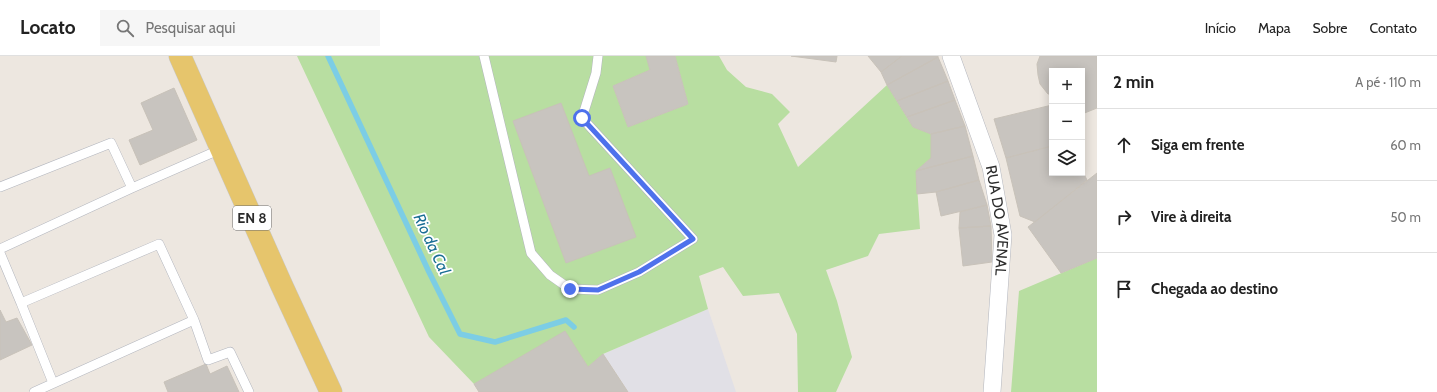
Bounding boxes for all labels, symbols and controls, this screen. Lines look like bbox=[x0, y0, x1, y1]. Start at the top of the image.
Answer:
search box bbox=[100, 10, 380, 46]
text: Locato bbox=[20, 16, 76, 39]
icon: search bbox=[114, 17, 136, 39]
text: Pesquisar aqui bbox=[146, 19, 235, 37]
text: Início bbox=[1205, 19, 1236, 37]
text: Mapa bbox=[1258, 19, 1290, 37]
text: Sobre bbox=[1312, 19, 1347, 37]
text: Contato bbox=[1369, 19, 1417, 37]
map controls bbox=[1049, 68, 1085, 176]
button: + bbox=[1049, 68, 1085, 104]
text: 2 min bbox=[1113, 72, 1154, 92]
text: A pé · 110 m bbox=[1355, 74, 1421, 90]
button: − bbox=[1049, 104, 1085, 140]
route start bbox=[573, 109, 591, 127]
icon: ahead bbox=[1113, 134, 1135, 156]
text: Siga em frente bbox=[1151, 136, 1244, 154]
text: 60 m bbox=[1390, 137, 1421, 153]
button: layers bbox=[1049, 140, 1085, 176]
street label: RUA DO AVENAL bbox=[982, 164, 1012, 277]
road number: EN 8 bbox=[233, 206, 271, 230]
icon: right bbox=[1113, 206, 1135, 228]
text: Vire à direita bbox=[1151, 208, 1232, 226]
text: 50 m bbox=[1391, 209, 1421, 225]
water label: Rio da Cal bbox=[410, 210, 455, 278]
icon: arrive bbox=[1113, 278, 1135, 300]
route end bbox=[561, 280, 579, 298]
text: Chegada ao destino bbox=[1151, 280, 1278, 298]

